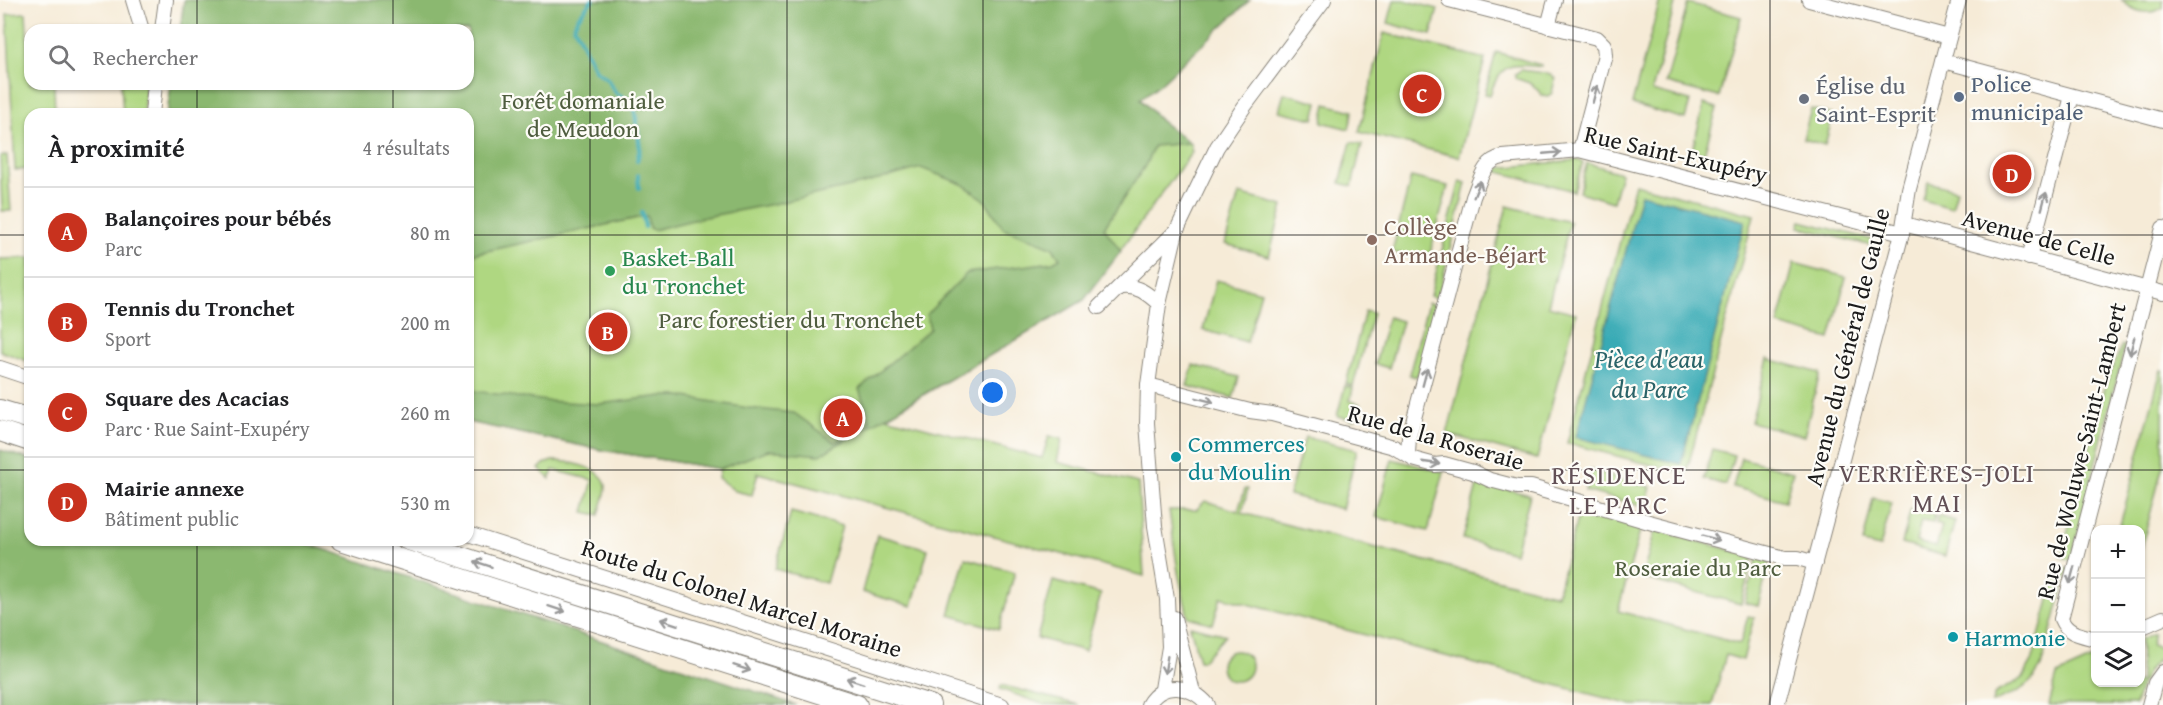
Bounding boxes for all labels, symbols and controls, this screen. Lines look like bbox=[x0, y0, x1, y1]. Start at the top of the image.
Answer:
search box bbox=[24, 24, 474, 90]
icon: search bbox=[45, 41, 78, 74]
text: Rechercher bbox=[93, 41, 198, 73]
place label: Police municipale bbox=[1971, 66, 2083, 129]
place label: Église du Saint-Esprit bbox=[1816, 68, 1936, 131]
pin: C bbox=[1402, 72, 1442, 116]
park label: Forêt domaniale de Meudon bbox=[501, 83, 665, 146]
one-way arrow bbox=[1590, 85, 1601, 104]
marker: Police municipale bbox=[1952, 90, 1966, 104]
marker: Église du Saint-Esprit bbox=[1797, 92, 1811, 106]
street label: Rue Saint-Exupéry bbox=[1581, 116, 1771, 192]
text: À proximité bbox=[48, 128, 185, 167]
text: 4 résultats bbox=[362, 133, 450, 162]
one-way arrow bbox=[1541, 147, 1561, 158]
pin: D bbox=[1992, 152, 2032, 196]
one-way arrow bbox=[1472, 180, 1483, 198]
one-way arrow bbox=[2039, 192, 2051, 211]
street label: Avenue de Celle bbox=[1958, 200, 2120, 274]
text: Balançoires pour bébés bbox=[105, 202, 331, 234]
street label: Avenue du Général de Gaulle bbox=[1795, 204, 1899, 490]
place label: Collège Armande-Béjart bbox=[1384, 209, 1547, 272]
text: A bbox=[61, 218, 74, 247]
text: 80 m bbox=[410, 218, 450, 247]
marker: Collège Armande-Béjart bbox=[1365, 233, 1379, 247]
text: Parc bbox=[105, 234, 142, 263]
place label: Basket-Ball du Tronchet bbox=[622, 240, 746, 303]
marker: Basket-Ball du Tronchet bbox=[603, 264, 617, 278]
text: Tennis du Tronchet bbox=[105, 292, 295, 324]
street label: Rue de Woluwe-Saint-Lambert bbox=[2027, 298, 2135, 603]
park label: Parc forestier du Tronchet bbox=[659, 302, 924, 337]
text: B bbox=[61, 308, 74, 337]
text: 200 m bbox=[400, 308, 450, 337]
pin: B bbox=[588, 310, 628, 354]
text: Sport bbox=[105, 324, 151, 353]
one-way arrow bbox=[2126, 336, 2137, 355]
water label: Pièce d'eau du Parc bbox=[1593, 339, 1704, 408]
one-way arrow bbox=[1420, 368, 1432, 387]
your location bbox=[978, 378, 1007, 407]
text: Square des Acacias bbox=[105, 382, 289, 414]
one-way arrow bbox=[1195, 394, 1214, 406]
street label: Rue de la Roseraie bbox=[1344, 395, 1528, 479]
pin: A bbox=[824, 396, 862, 440]
text: C bbox=[62, 398, 73, 427]
text: 260 m bbox=[400, 398, 450, 427]
text: Parc · Rue Saint-Exupéry bbox=[105, 414, 310, 443]
place label: Commerces du Moulin bbox=[1188, 426, 1305, 489]
marker: Commerces du Moulin bbox=[1169, 450, 1183, 464]
district label: VERRIÈRES-JOLI MAI bbox=[1839, 453, 2035, 522]
district label: RÉSIDENCE LE PARC bbox=[1551, 455, 1687, 524]
one-way arrow bbox=[1421, 457, 1441, 468]
text: Mairie annexe bbox=[105, 472, 244, 504]
text: D bbox=[61, 488, 74, 517]
text: 530 m bbox=[400, 488, 450, 517]
text: Bâtiment public bbox=[105, 504, 239, 533]
map controls bbox=[2091, 525, 2145, 687]
button: + bbox=[2091, 525, 2145, 579]
street label: Route du Colonel Marcel Moraine bbox=[577, 530, 907, 666]
one-way arrow bbox=[1701, 533, 1720, 544]
park label: Roseraie du Parc bbox=[1615, 550, 1782, 585]
one-way arrow bbox=[474, 557, 493, 568]
one-way arrow bbox=[2066, 565, 2077, 584]
button: − bbox=[2091, 579, 2145, 633]
one-way arrow bbox=[547, 604, 566, 615]
one-way arrow bbox=[660, 616, 679, 627]
place label: Harmonie bbox=[1965, 620, 2066, 655]
marker: Harmonie bbox=[1946, 630, 1960, 644]
button: layers bbox=[2091, 633, 2145, 687]
one-way arrow bbox=[1160, 655, 1171, 675]
one-way arrow bbox=[732, 664, 751, 675]
one-way arrow bbox=[846, 675, 865, 686]

